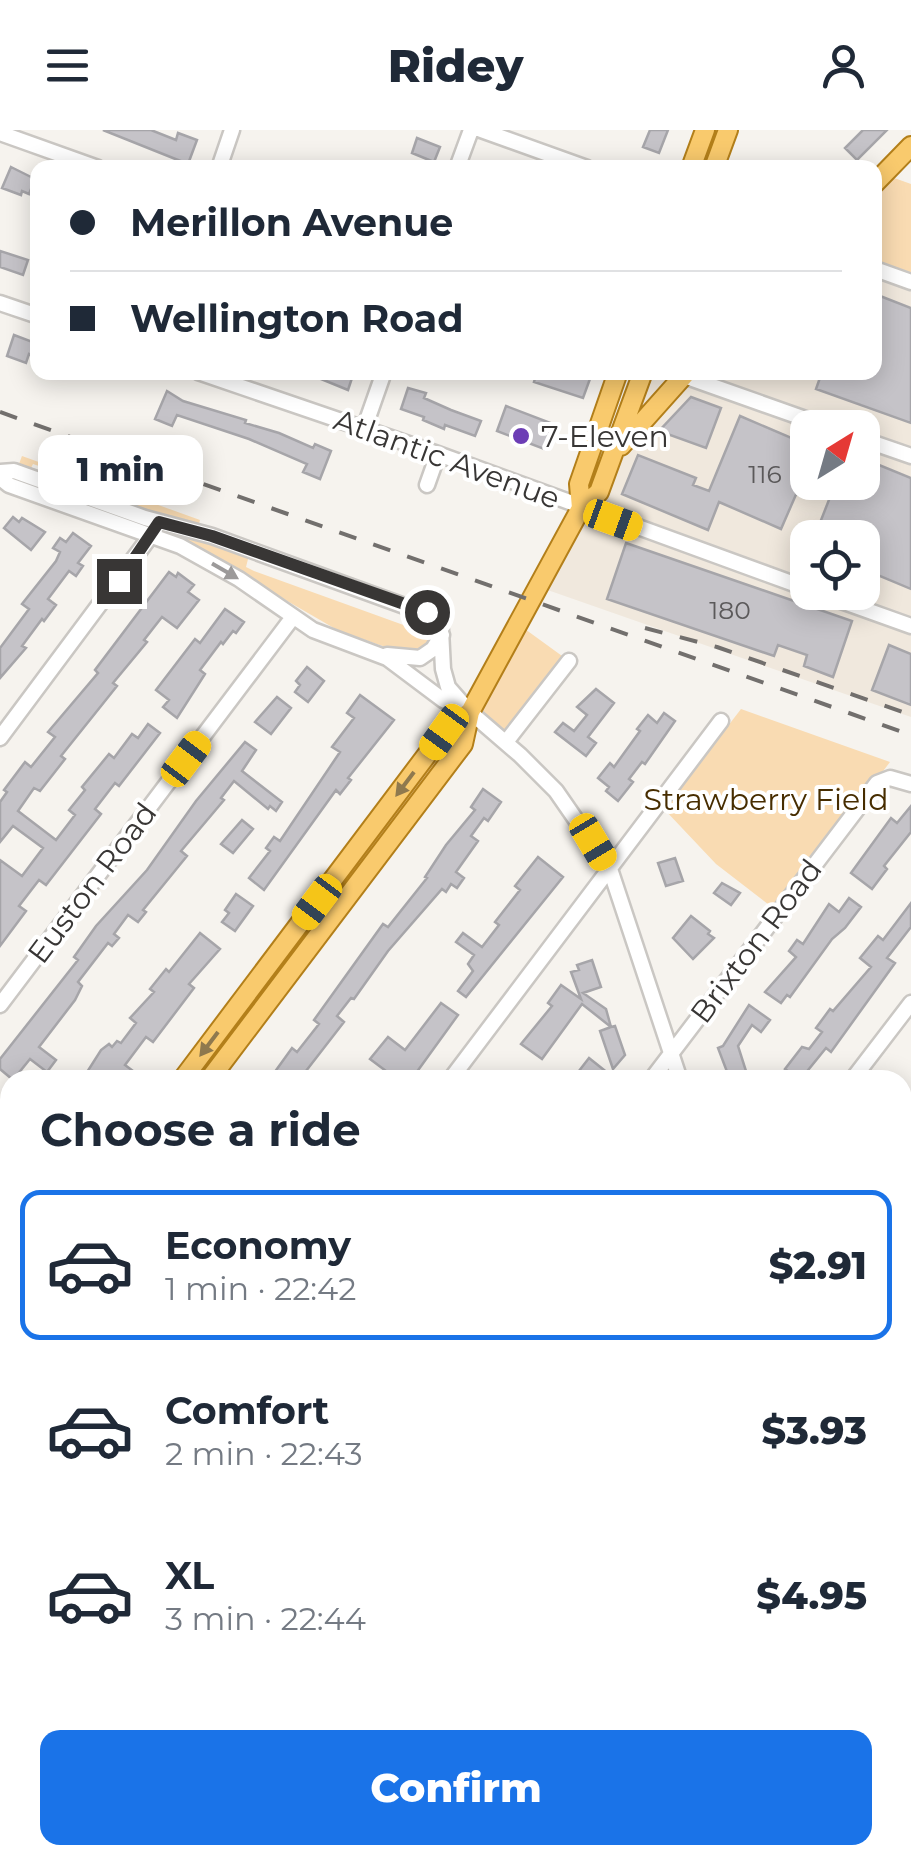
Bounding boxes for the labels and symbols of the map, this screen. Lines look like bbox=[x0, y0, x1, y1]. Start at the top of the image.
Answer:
street label: Atlantic Avenue bbox=[329, 401, 565, 517]
north arrow bbox=[790, 410, 880, 500]
place label: 7-Eleven bbox=[541, 418, 669, 455]
marker: 7-Eleven bbox=[510, 425, 532, 447]
callout: 1 min bbox=[36, 436, 202, 506]
house number: 116 bbox=[748, 459, 782, 489]
car bbox=[580, 496, 646, 544]
route end bbox=[97, 559, 142, 604]
one-way arrow bbox=[211, 562, 239, 579]
route start bbox=[405, 590, 450, 635]
house number: 180 bbox=[709, 595, 751, 625]
car bbox=[414, 699, 474, 765]
car bbox=[156, 726, 216, 792]
one-way arrow bbox=[395, 771, 416, 797]
park label: Strawberry Field bbox=[643, 781, 889, 818]
street label: Euston Road bbox=[20, 795, 164, 971]
car bbox=[565, 809, 621, 875]
street label: Brixton Road bbox=[682, 852, 830, 1030]
car bbox=[287, 869, 347, 935]
one-way arrow bbox=[200, 1031, 220, 1057]

